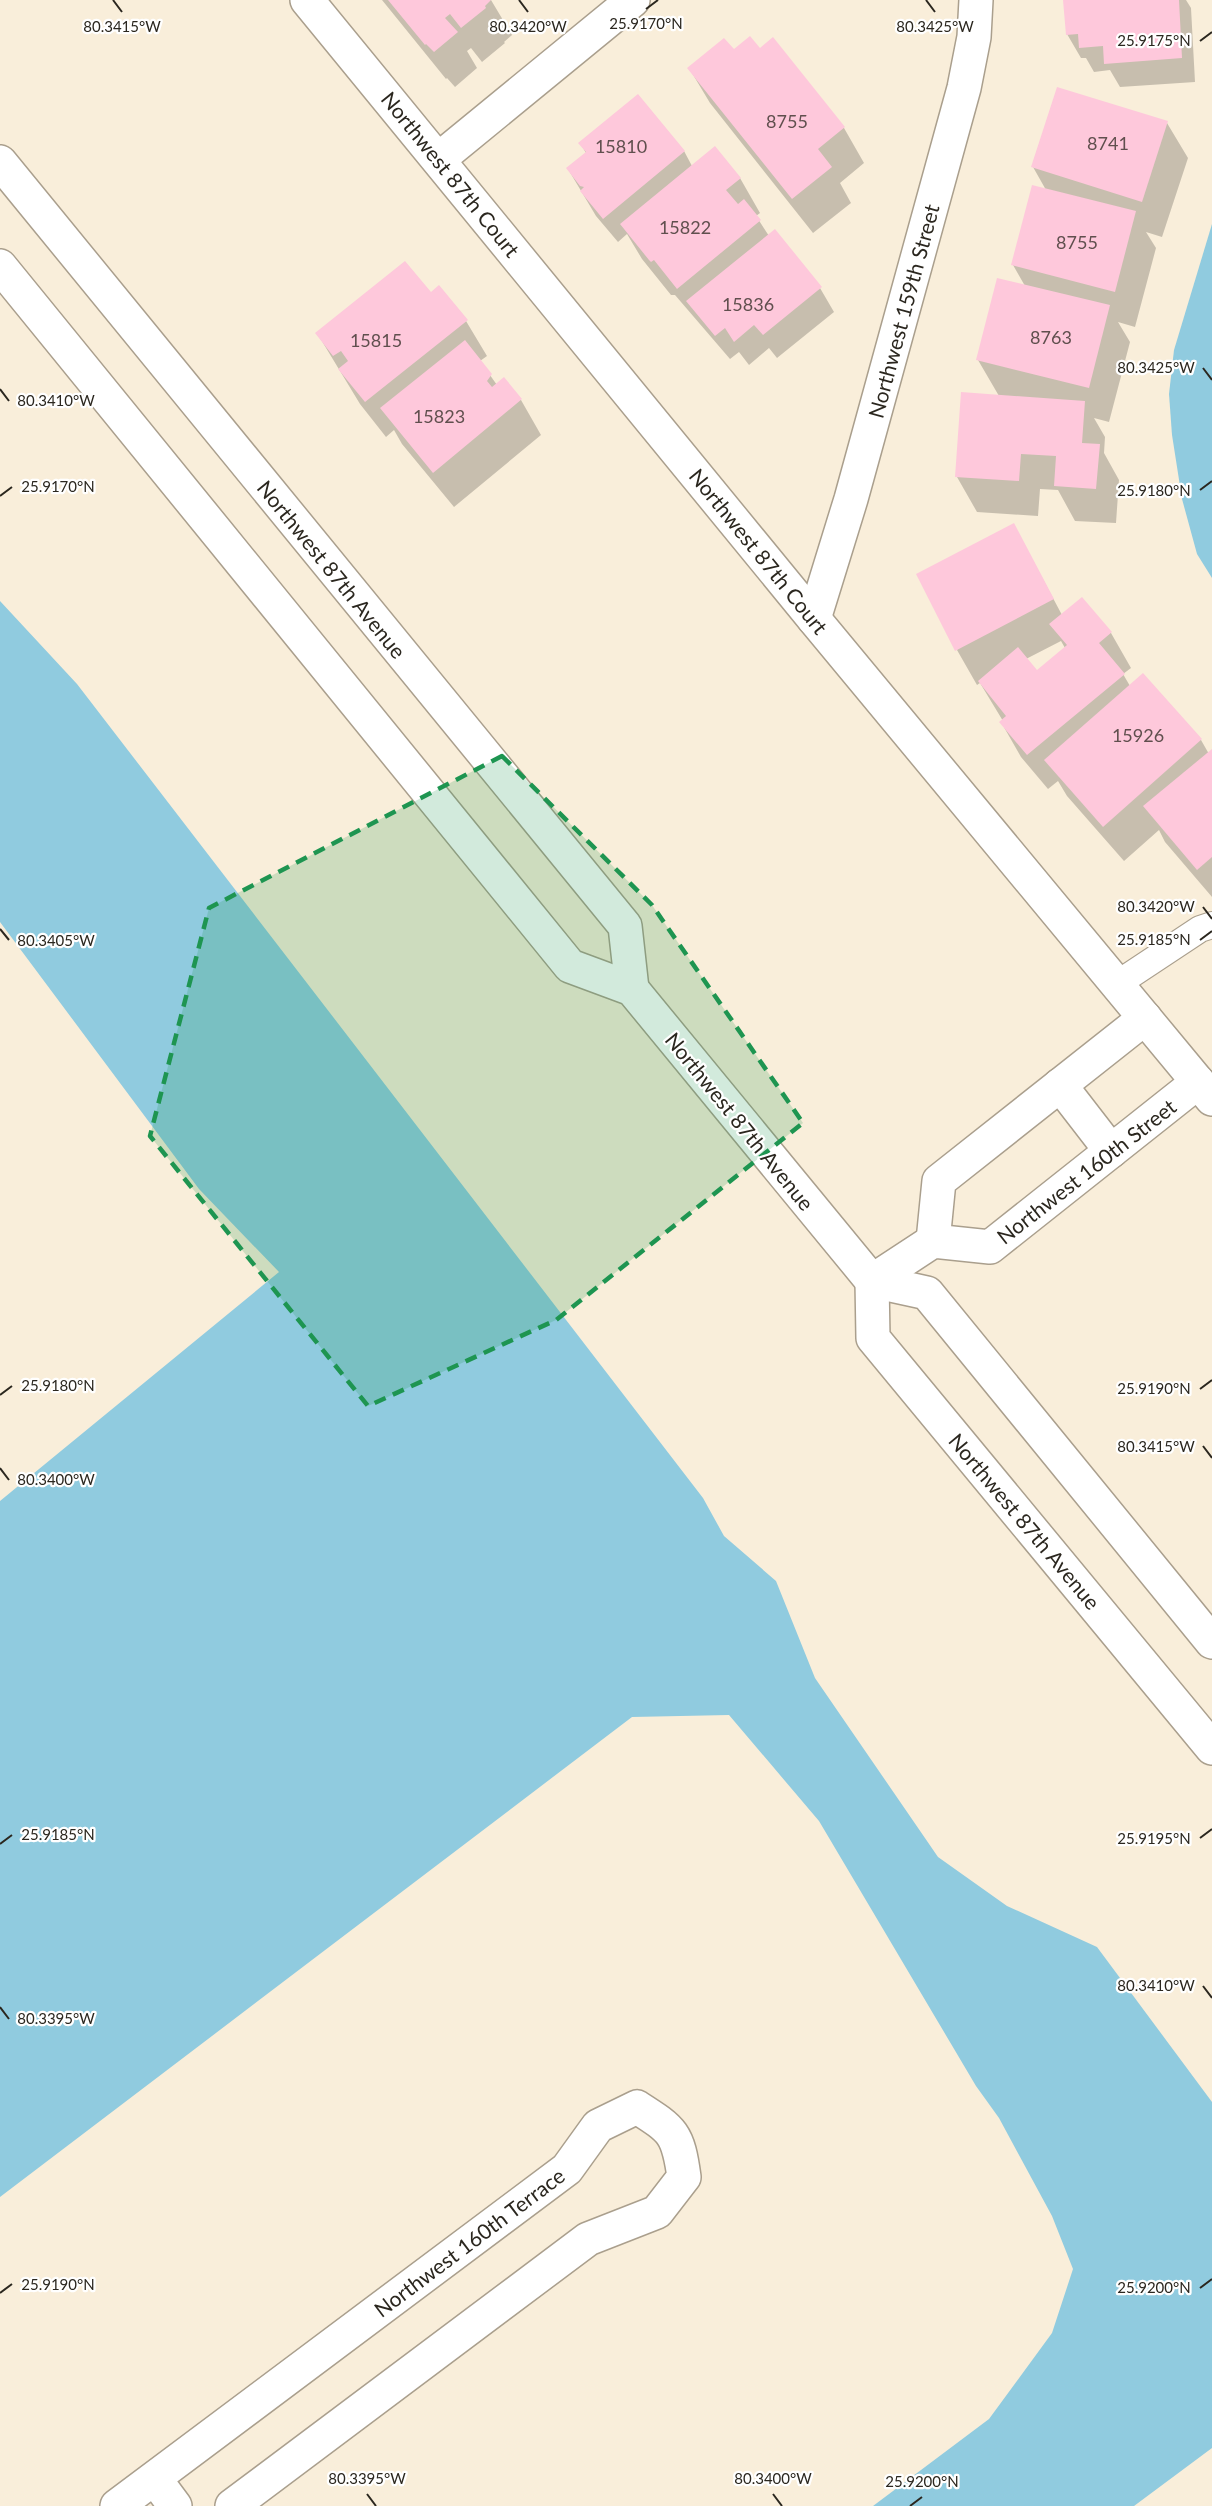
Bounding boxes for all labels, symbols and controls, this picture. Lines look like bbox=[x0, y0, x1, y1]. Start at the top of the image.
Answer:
text: 25.9170°N bbox=[609, 14, 683, 32]
text: 80.3415°W bbox=[83, 17, 161, 35]
text: 80.3420°W bbox=[489, 17, 567, 35]
text: 80.3425°W bbox=[896, 17, 974, 35]
text: 25.9175°N bbox=[1117, 31, 1191, 49]
street label: Northwest 87th Court bbox=[377, 86, 526, 262]
house number: 8755 bbox=[766, 110, 808, 132]
house number: 8741 bbox=[1087, 132, 1129, 154]
house number: 15810 bbox=[595, 135, 647, 157]
street label: Northwest 159th Street bbox=[862, 201, 944, 421]
house number: 15822 bbox=[659, 216, 711, 238]
house number: 8755 bbox=[1056, 231, 1098, 253]
house number: 15836 bbox=[722, 293, 774, 315]
house number: 8763 bbox=[1030, 326, 1072, 348]
house number: 15815 bbox=[350, 329, 402, 351]
text: 80.3425°W bbox=[1117, 358, 1195, 376]
text: 80.3410°W bbox=[17, 391, 95, 409]
house number: 15823 bbox=[413, 405, 465, 427]
street label: Northwest 87th Court bbox=[685, 463, 834, 639]
street label: Northwest 87th Avenue bbox=[253, 475, 411, 663]
text: 25.9170°N bbox=[21, 477, 95, 495]
text: 25.9180°N bbox=[1117, 481, 1191, 499]
house number: 15926 bbox=[1112, 724, 1164, 746]
text: 80.3420°W bbox=[1117, 897, 1195, 915]
text: 25.9185°N bbox=[1117, 930, 1191, 948]
text: 80.3405°W bbox=[17, 931, 95, 949]
street label: Northwest 87th Avenue bbox=[661, 1027, 819, 1215]
street label: Northwest 160th Street bbox=[991, 1093, 1181, 1249]
text: 25.9180°N bbox=[21, 1376, 95, 1394]
text: 25.9190°N bbox=[1117, 1379, 1191, 1397]
street label: Northwest 87th Avenue bbox=[944, 1428, 1106, 1614]
text: 80.3415°W bbox=[1117, 1437, 1195, 1455]
text: 80.3400°W bbox=[17, 1470, 95, 1488]
text: 25.9185°N bbox=[21, 1825, 95, 1843]
text: 25.9195°N bbox=[1117, 1829, 1191, 1847]
text: 80.3410°W bbox=[1117, 1976, 1195, 1994]
text: 80.3395°W bbox=[17, 2009, 95, 2027]
street label: Northwest 160th Terrace bbox=[369, 2162, 569, 2322]
text: 25.9190°N bbox=[21, 2275, 95, 2293]
text: 25.9200°N bbox=[1117, 2278, 1191, 2296]
text: 80.3395°W bbox=[328, 2469, 406, 2487]
text: 80.3400°W bbox=[734, 2469, 812, 2487]
text: 25.9200°N bbox=[885, 2472, 959, 2490]

